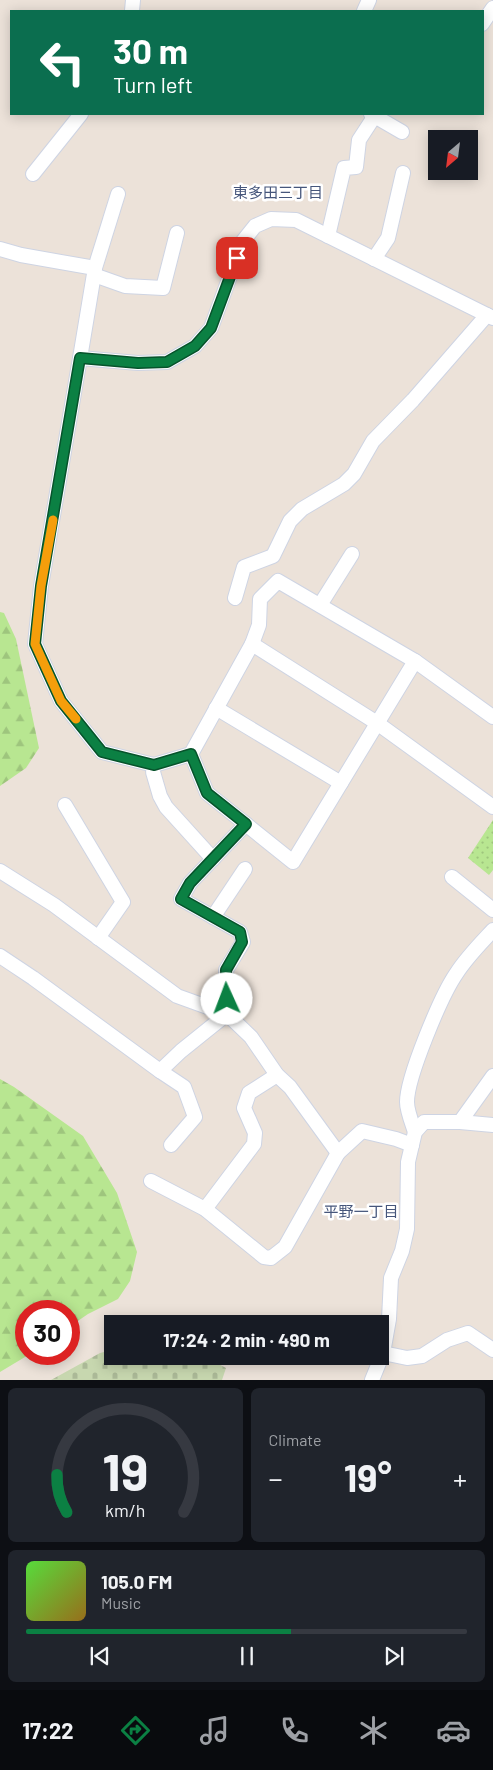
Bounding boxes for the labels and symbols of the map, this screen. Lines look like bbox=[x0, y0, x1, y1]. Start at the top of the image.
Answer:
north arrow bbox=[428, 130, 478, 180]
district label: 東多田三丁目 bbox=[233, 183, 323, 201]
pin bbox=[216, 237, 258, 279]
position arrow bbox=[200, 972, 252, 1024]
district label: 平野一丁目 bbox=[323, 1202, 399, 1220]
speed limit sign: 30 bbox=[15, 1300, 80, 1365]

